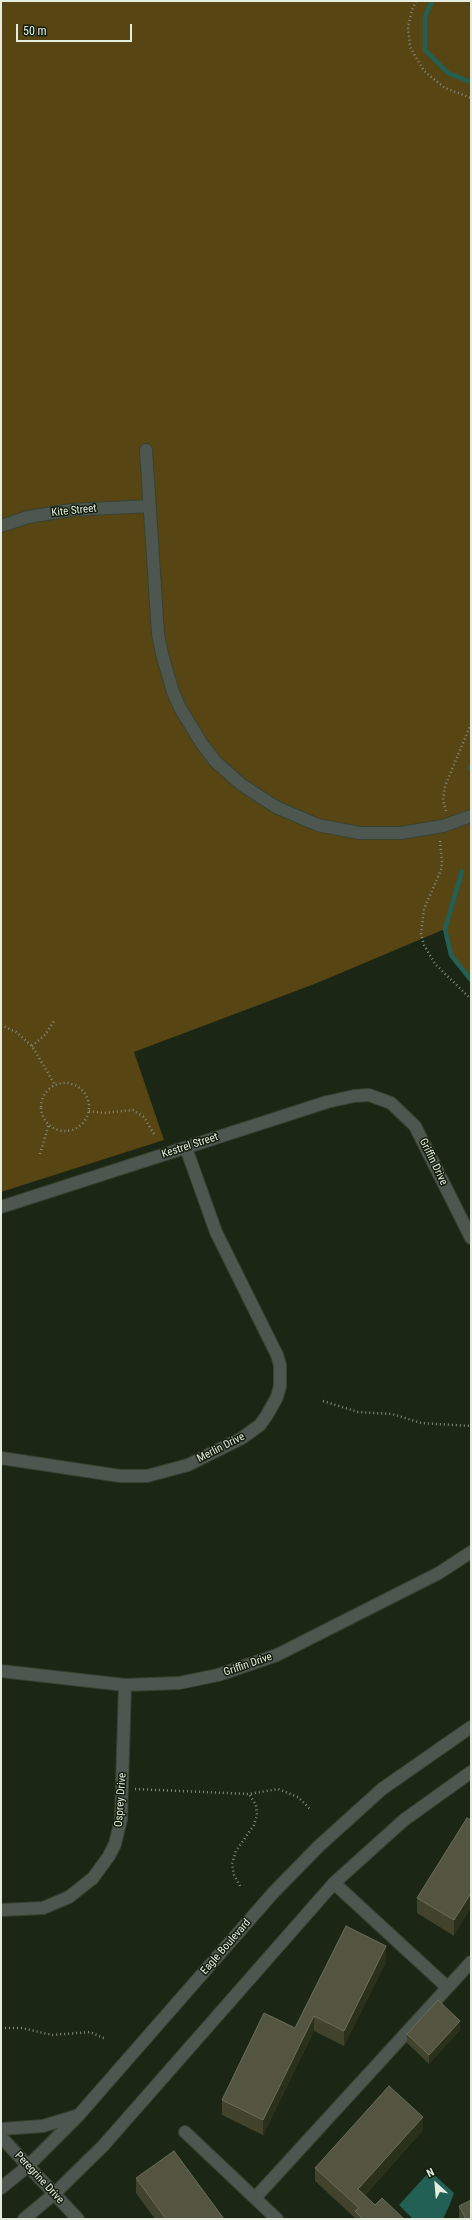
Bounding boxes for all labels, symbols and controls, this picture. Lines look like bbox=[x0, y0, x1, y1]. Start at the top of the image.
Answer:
scale bar bbox=[18, 16, 134, 42]
text: 50 m bbox=[23, 24, 47, 38]
street label: Kite Street bbox=[51, 502, 97, 520]
street label: Kestrel Street bbox=[160, 1131, 220, 1161]
street label: Griffin Drive bbox=[416, 1136, 450, 1188]
street label: Merlin Drive bbox=[195, 1430, 247, 1466]
street label: Griffin Drive bbox=[222, 1651, 274, 1679]
street label: Osprey Drive bbox=[113, 1772, 129, 1828]
street label: Eagle Boulevard bbox=[198, 1916, 254, 1978]
street label: Peregrine Drive bbox=[12, 2149, 66, 2207]
north arrow bbox=[416, 2164, 456, 2204]
text: N bbox=[425, 2165, 436, 2180]

